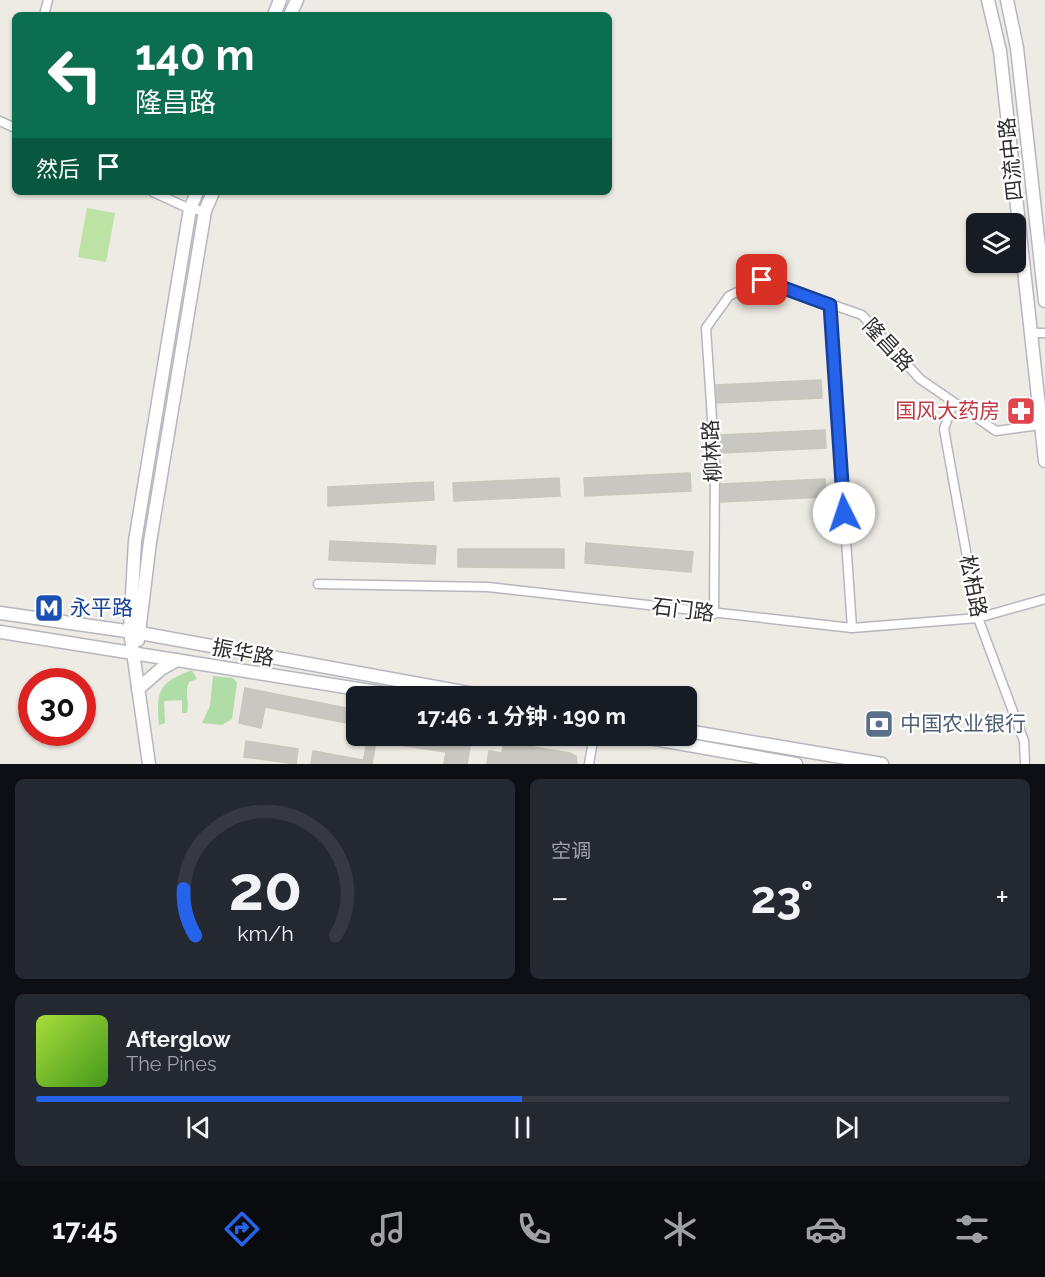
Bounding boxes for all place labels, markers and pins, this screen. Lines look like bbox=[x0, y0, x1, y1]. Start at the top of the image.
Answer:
pin bbox=[736, 254, 787, 305]
pharmacy icon: 国风大药房 bbox=[1005, 395, 1037, 427]
place label: 国风大药房 bbox=[895, 398, 1000, 423]
metro station icon: 永平路 bbox=[33, 592, 65, 624]
place label: 永平路 bbox=[70, 595, 133, 620]
bank icon: 中国农业银行 bbox=[863, 708, 895, 740]
place label: 中国农业银行 bbox=[900, 711, 1026, 736]

